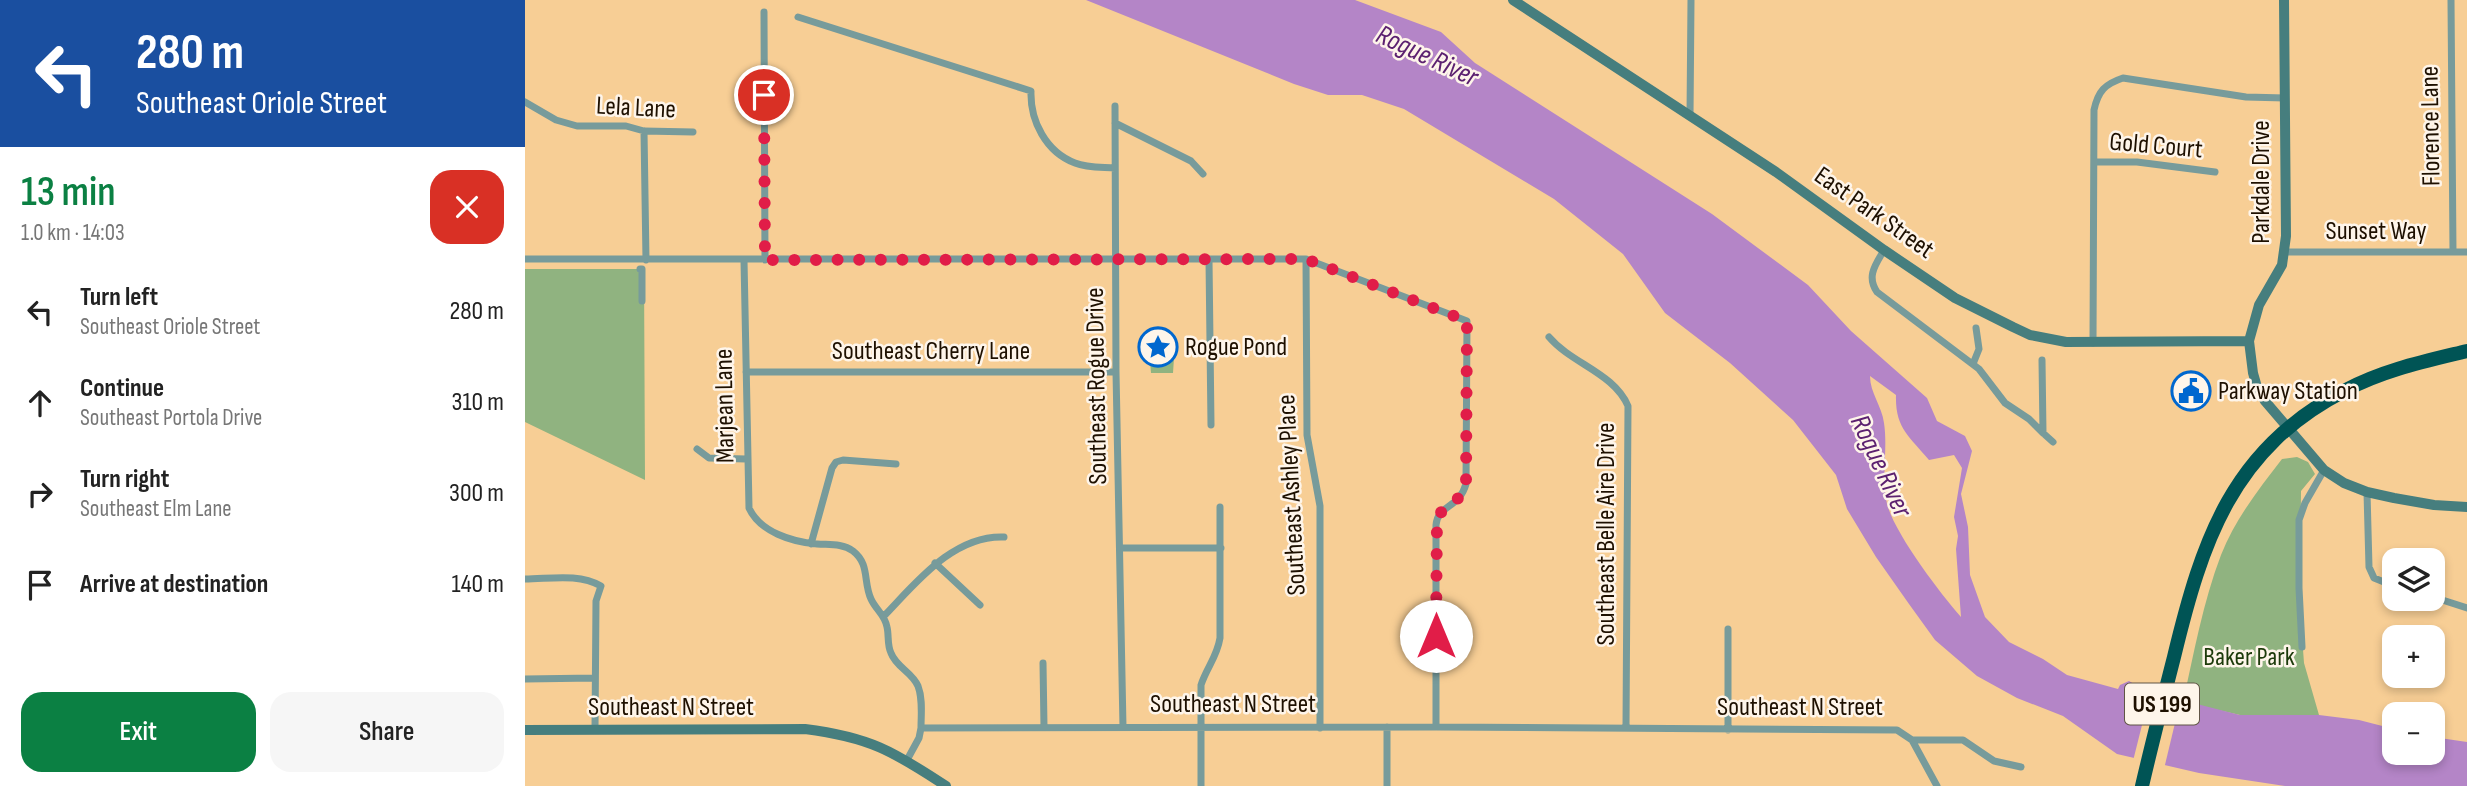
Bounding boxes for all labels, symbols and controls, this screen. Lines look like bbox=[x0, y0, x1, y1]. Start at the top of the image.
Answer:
water label: Rogue River bbox=[1371, 18, 1484, 94]
text: 280 m bbox=[136, 24, 244, 83]
icon: left bbox=[21, 28, 112, 119]
pin bbox=[734, 65, 794, 125]
street label: Florence Lane bbox=[2414, 66, 2448, 186]
icon: arrive bbox=[745, 76, 783, 114]
text: Southeast Oriole Street bbox=[136, 84, 387, 123]
street label: Lela Lane bbox=[595, 90, 677, 126]
street label: Parkdale Drive bbox=[2246, 120, 2277, 244]
street label: Gold Court bbox=[2108, 126, 2204, 166]
street label: East Park Street bbox=[1808, 161, 1940, 266]
text: 13 min bbox=[21, 167, 116, 218]
button: close bbox=[430, 170, 504, 244]
street label: Sunset Way bbox=[2326, 216, 2426, 247]
text: 1.0 km · 14:03 bbox=[21, 219, 125, 247]
text: Turn left bbox=[80, 282, 158, 313]
street label: Southeast Rogue Drive bbox=[1080, 287, 1114, 485]
icon: left bbox=[21, 293, 59, 331]
text: 280 m bbox=[449, 296, 504, 327]
text: Southeast Oriole Street bbox=[80, 313, 260, 341]
place icon: Rogue Pond bbox=[1137, 326, 1179, 368]
place label: Rogue Pond bbox=[1185, 332, 1287, 363]
street label: Southeast Cherry Lane bbox=[832, 336, 1030, 367]
street label: Marjean Lane bbox=[709, 348, 741, 464]
public building icon: Parkway Station bbox=[2170, 370, 2212, 412]
text: Continue bbox=[80, 373, 164, 404]
place label: Parkway Station bbox=[2218, 376, 2358, 407]
icon: ahead bbox=[21, 384, 59, 422]
text: 310 m bbox=[452, 387, 504, 418]
street label: Southeast Ashley Place bbox=[1271, 394, 1313, 596]
text: Southeast Portola Drive bbox=[80, 404, 262, 432]
water label: Rogue River bbox=[1843, 410, 1919, 523]
street label: Southeast Belle Aire Drive bbox=[1591, 423, 1622, 645]
text: Turn right bbox=[80, 464, 169, 495]
icon: right bbox=[21, 475, 59, 513]
text: 300 m bbox=[449, 478, 504, 509]
text: Southeast Elm Lane bbox=[80, 495, 232, 523]
map controls bbox=[2382, 548, 2445, 765]
button: layers bbox=[2382, 548, 2445, 611]
icon: arrive bbox=[21, 566, 59, 604]
text: Arrive at destination bbox=[80, 569, 268, 600]
text: 140 m bbox=[452, 569, 504, 600]
position arrow bbox=[1399, 599, 1473, 673]
button: + bbox=[2382, 625, 2445, 688]
park label: Baker Park bbox=[2203, 642, 2295, 673]
road number: US 199 bbox=[2125, 684, 2199, 724]
street label: Southeast N Street bbox=[1150, 689, 1316, 720]
button: Exit bbox=[21, 692, 256, 772]
button: Share bbox=[270, 692, 504, 772]
street label: Southeast N Street bbox=[588, 692, 754, 723]
street label: Southeast N Street bbox=[1717, 692, 1883, 723]
button: − bbox=[2382, 702, 2445, 765]

